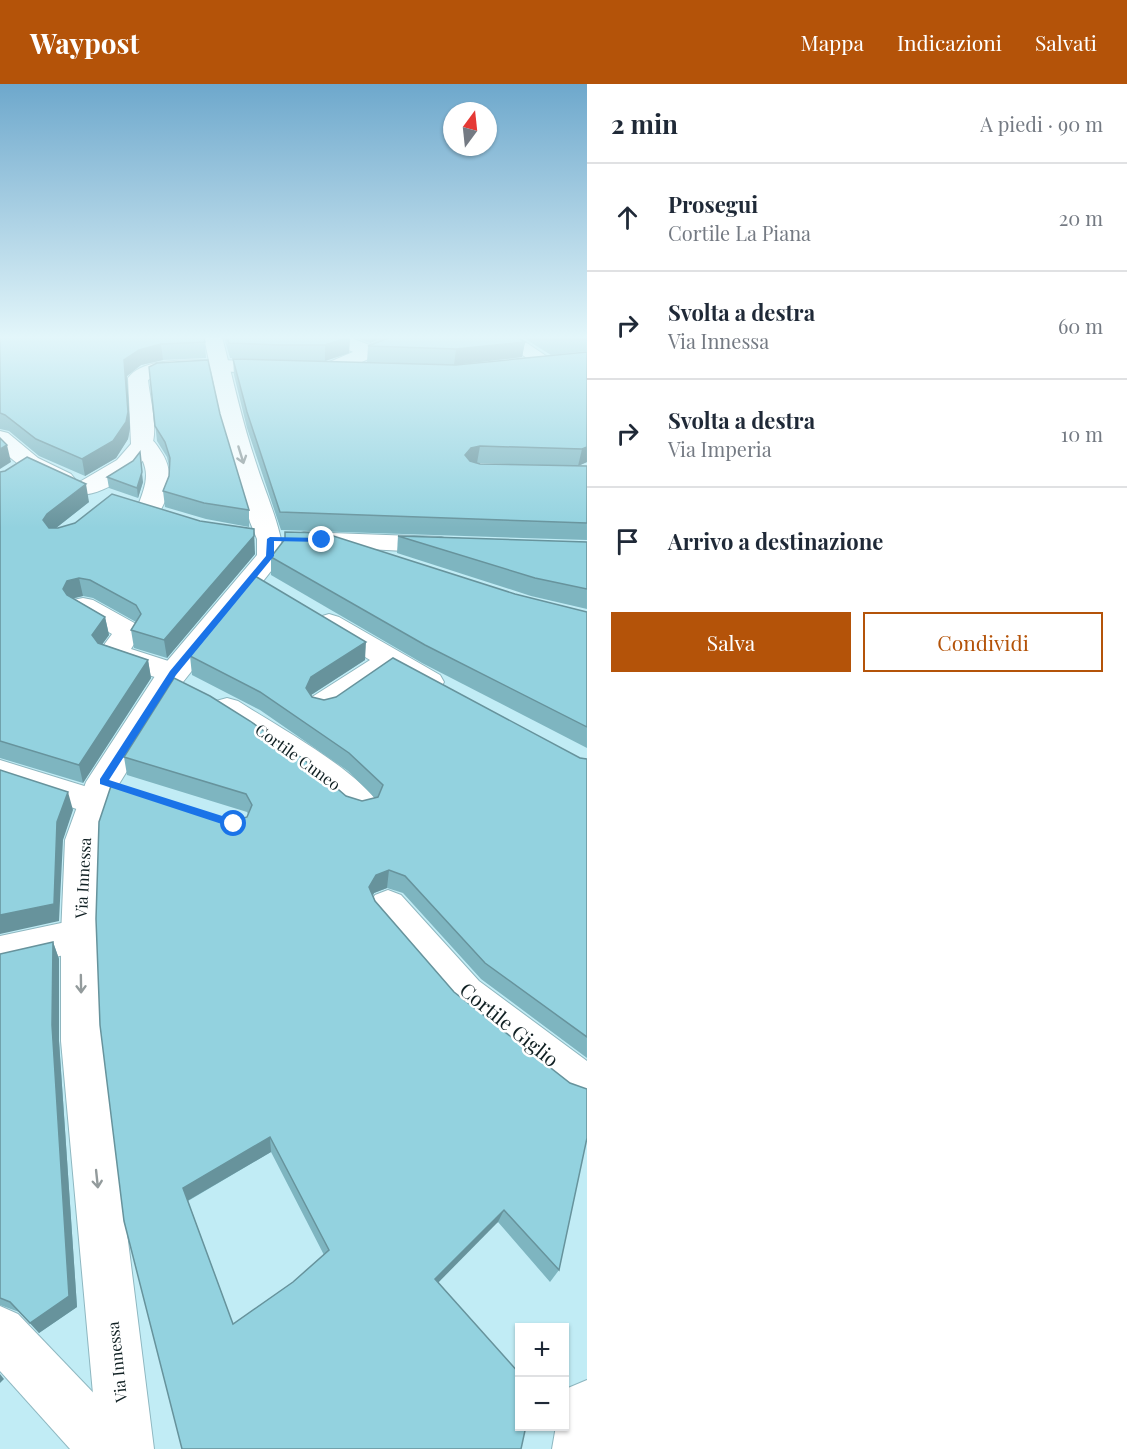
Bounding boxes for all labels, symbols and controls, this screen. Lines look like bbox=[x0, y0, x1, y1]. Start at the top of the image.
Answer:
text: Waypost bbox=[30, 24, 139, 61]
text: Mappa bbox=[800, 28, 864, 56]
text: Indicazioni bbox=[897, 28, 1002, 56]
text: Salvati bbox=[1035, 28, 1097, 56]
north arrow bbox=[443, 102, 497, 156]
text: 2 min bbox=[611, 106, 678, 141]
text: A piedi · 90 m bbox=[980, 110, 1103, 137]
text: Prosegui bbox=[668, 189, 758, 219]
icon: ahead bbox=[611, 201, 644, 234]
text: 20 m bbox=[1059, 204, 1103, 231]
text: Cortile La Piana bbox=[668, 219, 811, 246]
text: Svolta a destra bbox=[668, 297, 815, 327]
icon: right bbox=[611, 309, 644, 342]
text: 60 m bbox=[1058, 312, 1103, 339]
text: Via Innessa bbox=[668, 327, 769, 354]
text: Svolta a destra bbox=[668, 405, 815, 435]
icon: right bbox=[611, 417, 644, 450]
text: 10 m bbox=[1061, 420, 1103, 447]
text: Via Imperia bbox=[668, 435, 772, 462]
one-way arrow bbox=[236, 445, 247, 464]
icon: arrive bbox=[611, 525, 644, 558]
route end bbox=[308, 526, 334, 552]
text: Arrivo a destinazione bbox=[668, 526, 883, 556]
button: Salva bbox=[611, 612, 851, 672]
button: Condividi bbox=[863, 612, 1103, 672]
street label: Cortile Cuneo bbox=[251, 719, 345, 795]
route start bbox=[220, 810, 246, 836]
street label: Via Innessa bbox=[70, 837, 95, 920]
one-way arrow bbox=[75, 974, 87, 994]
street label: Cortile Giglio bbox=[455, 976, 565, 1072]
one-way arrow bbox=[92, 1168, 103, 1188]
street label: Via Innessa bbox=[102, 1321, 131, 1404]
map controls bbox=[515, 1323, 569, 1431]
button: + bbox=[515, 1323, 569, 1377]
button: − bbox=[515, 1377, 569, 1431]

